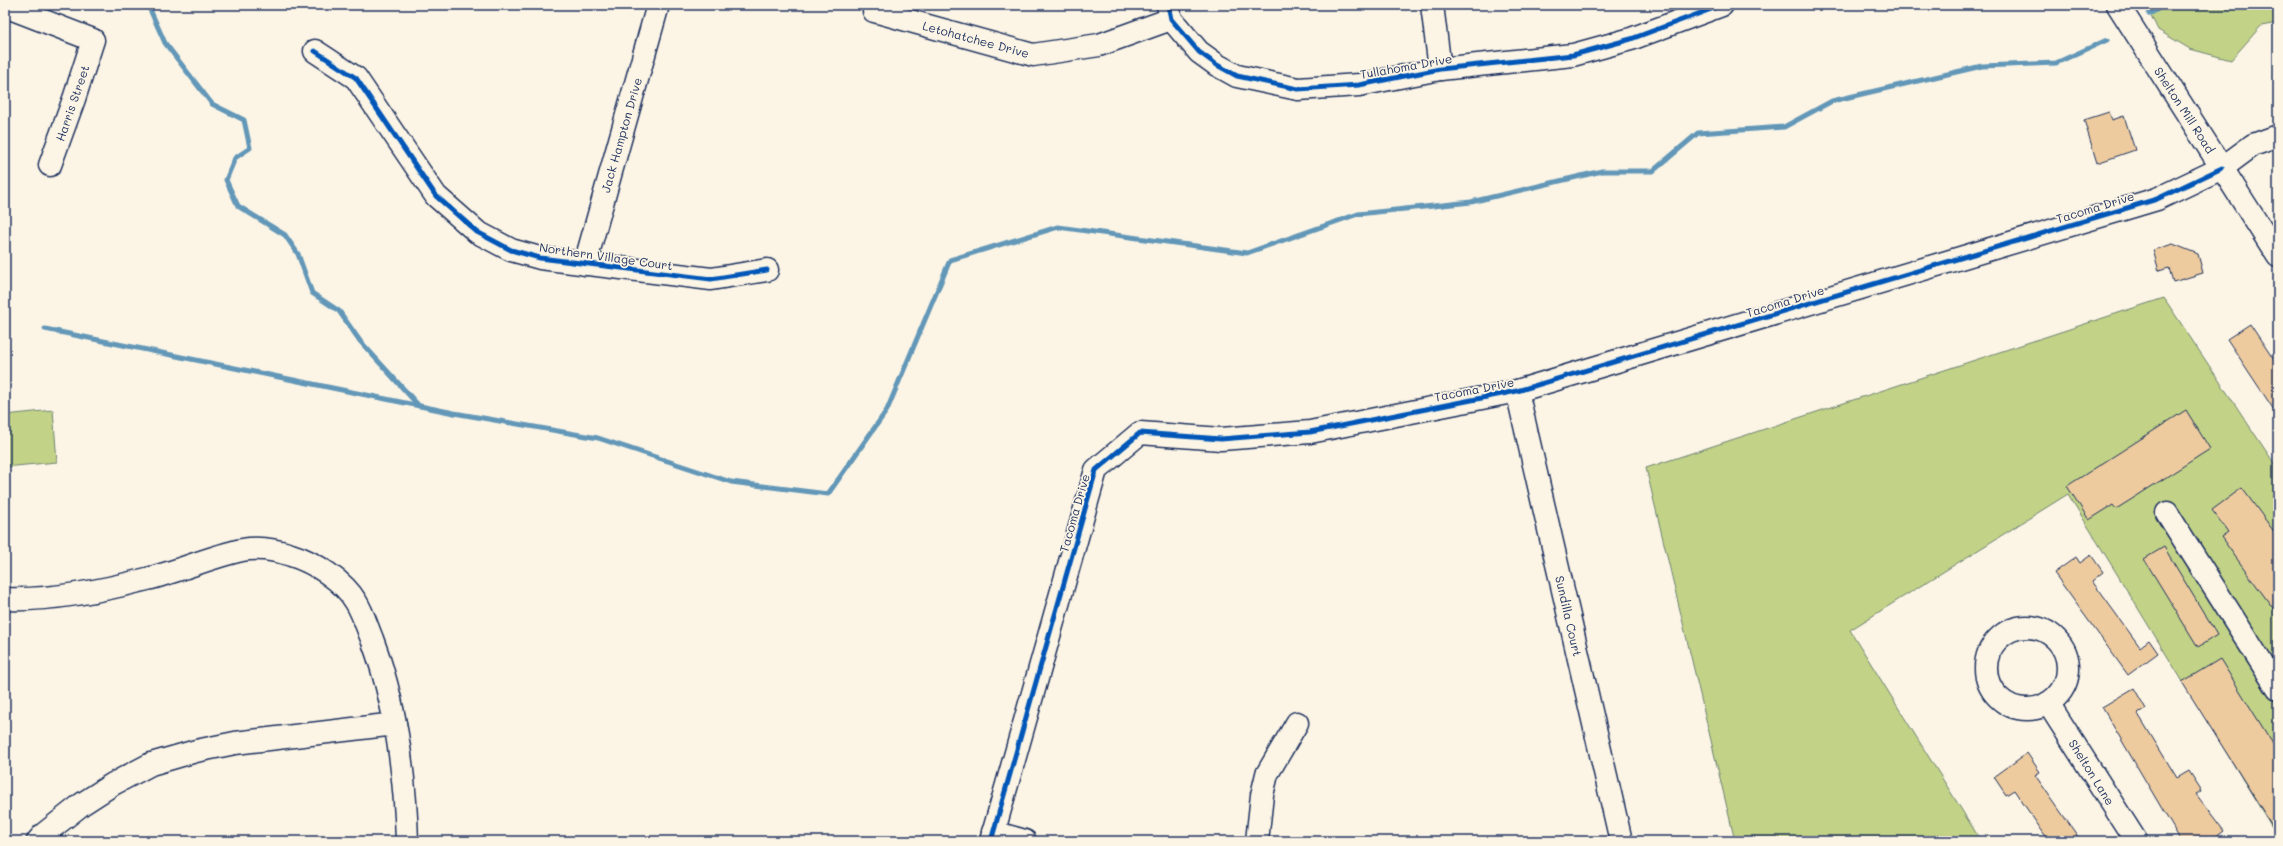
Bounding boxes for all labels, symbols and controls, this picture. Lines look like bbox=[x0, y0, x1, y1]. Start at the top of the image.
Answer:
street label: Letohatchee Drive bbox=[921, 17, 1031, 61]
street label: Tullahoma Drive bbox=[1359, 50, 1453, 82]
street label: Harris Street bbox=[51, 63, 93, 143]
street label: Shelton Mill Road bbox=[2151, 64, 2219, 157]
street label: Jack Hampton Drive bbox=[597, 76, 645, 194]
street label: Tacoma Drive bbox=[2054, 188, 2136, 226]
street label: Northern Village Court bbox=[538, 239, 674, 273]
street label: Tacoma Drive bbox=[1744, 282, 1826, 320]
street label: Tacoma Drive bbox=[1433, 373, 1515, 405]
street label: Tacoma Drive bbox=[1055, 472, 1093, 554]
street label: Sundilla Court bbox=[1552, 574, 1586, 658]
street label: Shelton Lane bbox=[2065, 736, 2119, 808]

